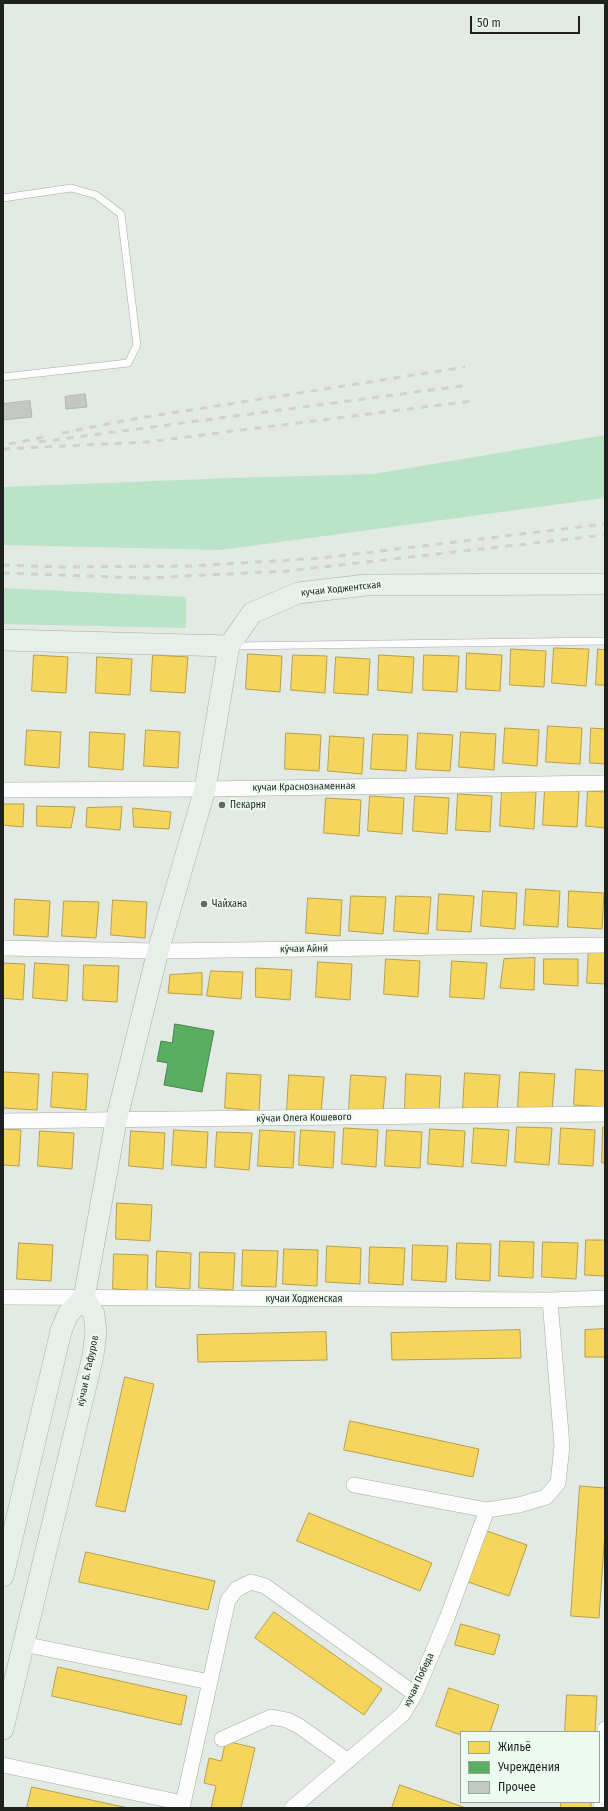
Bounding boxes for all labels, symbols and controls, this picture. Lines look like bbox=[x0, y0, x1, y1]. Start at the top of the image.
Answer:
scale bar bbox=[472, 8, 582, 34]
text: 50 m bbox=[477, 16, 501, 30]
street label: кучаи Ходжентская bbox=[300, 579, 382, 599]
street label: кучаи Краснознаменная bbox=[252, 780, 356, 794]
place label: Пекарня bbox=[230, 799, 266, 811]
marker: Пекарня bbox=[217, 800, 227, 810]
place label: Чайхана bbox=[212, 898, 247, 910]
marker: Чайхана bbox=[199, 899, 209, 909]
street label: кӯчаи Айнӣ bbox=[280, 943, 328, 955]
street label: кӯчаи Олега Кошевого bbox=[256, 1111, 352, 1125]
street label: кучаи Ходженская bbox=[266, 1293, 342, 1305]
street label: кӯчаи Б. Ғафуров bbox=[75, 1334, 101, 1408]
street label: кучаи Победа bbox=[401, 1651, 437, 1709]
legend bbox=[460, 1731, 600, 1803]
text: Жильё bbox=[498, 1740, 531, 1754]
text: Учреждения bbox=[498, 1760, 560, 1774]
text: Прочее bbox=[498, 1780, 536, 1794]

